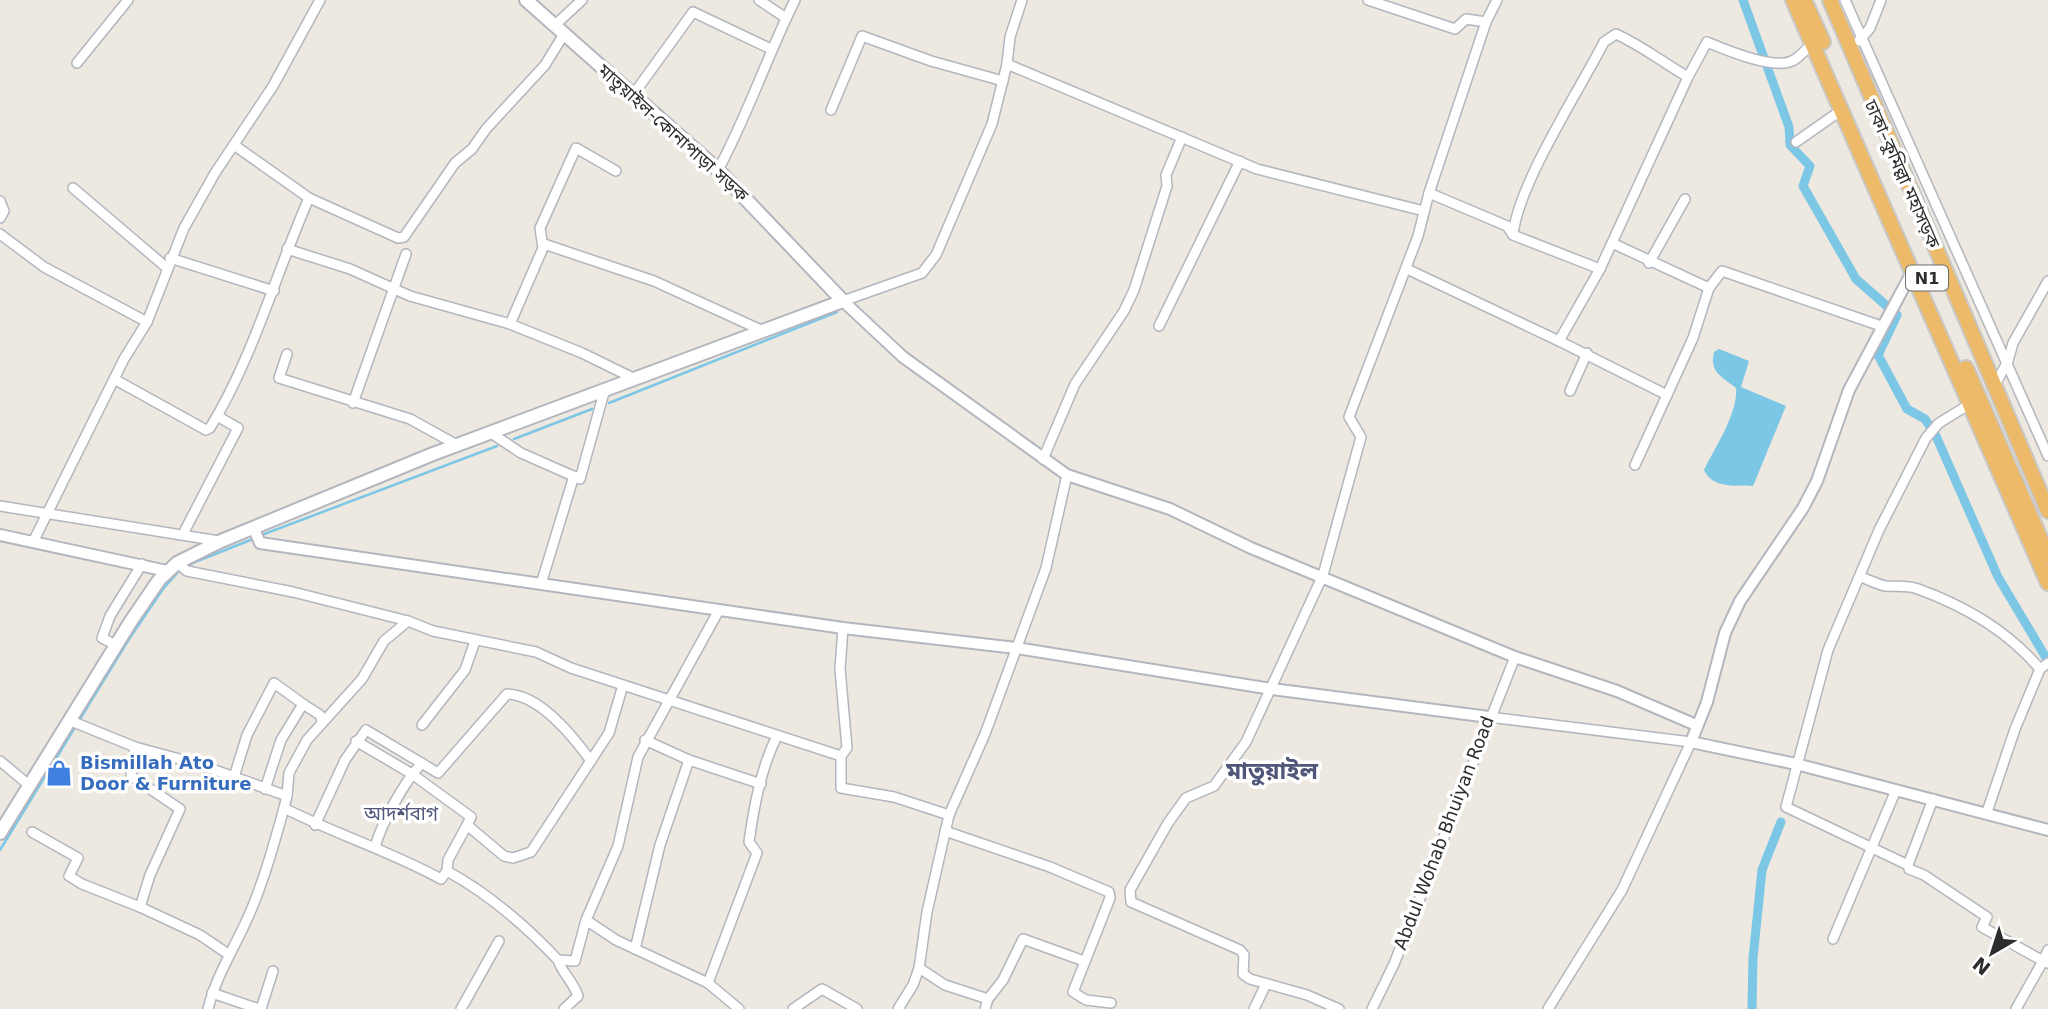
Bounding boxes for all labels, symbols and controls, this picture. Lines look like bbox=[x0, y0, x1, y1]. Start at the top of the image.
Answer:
street label: মাতুয়াইল-কোনাপাড়া সড়ক bbox=[593, 59, 753, 207]
street label: ঢাকা–কুমিল্লা মহাসড়ক bbox=[1859, 96, 1945, 252]
road number: N1 bbox=[1906, 266, 1948, 290]
street label: Abdul Wohab Bhuiyan Road bbox=[1389, 713, 1498, 953]
place label: Bismillah Ato Door & Furniture bbox=[80, 752, 251, 794]
district label: মাতুয়াইল bbox=[1225, 757, 1319, 786]
shop icon: Bismillah Ato Door & Furniture bbox=[44, 758, 74, 788]
district label: আদর্শবাগ bbox=[363, 802, 439, 824]
north arrow bbox=[1957, 918, 2027, 988]
text: N bbox=[1968, 953, 1994, 980]

